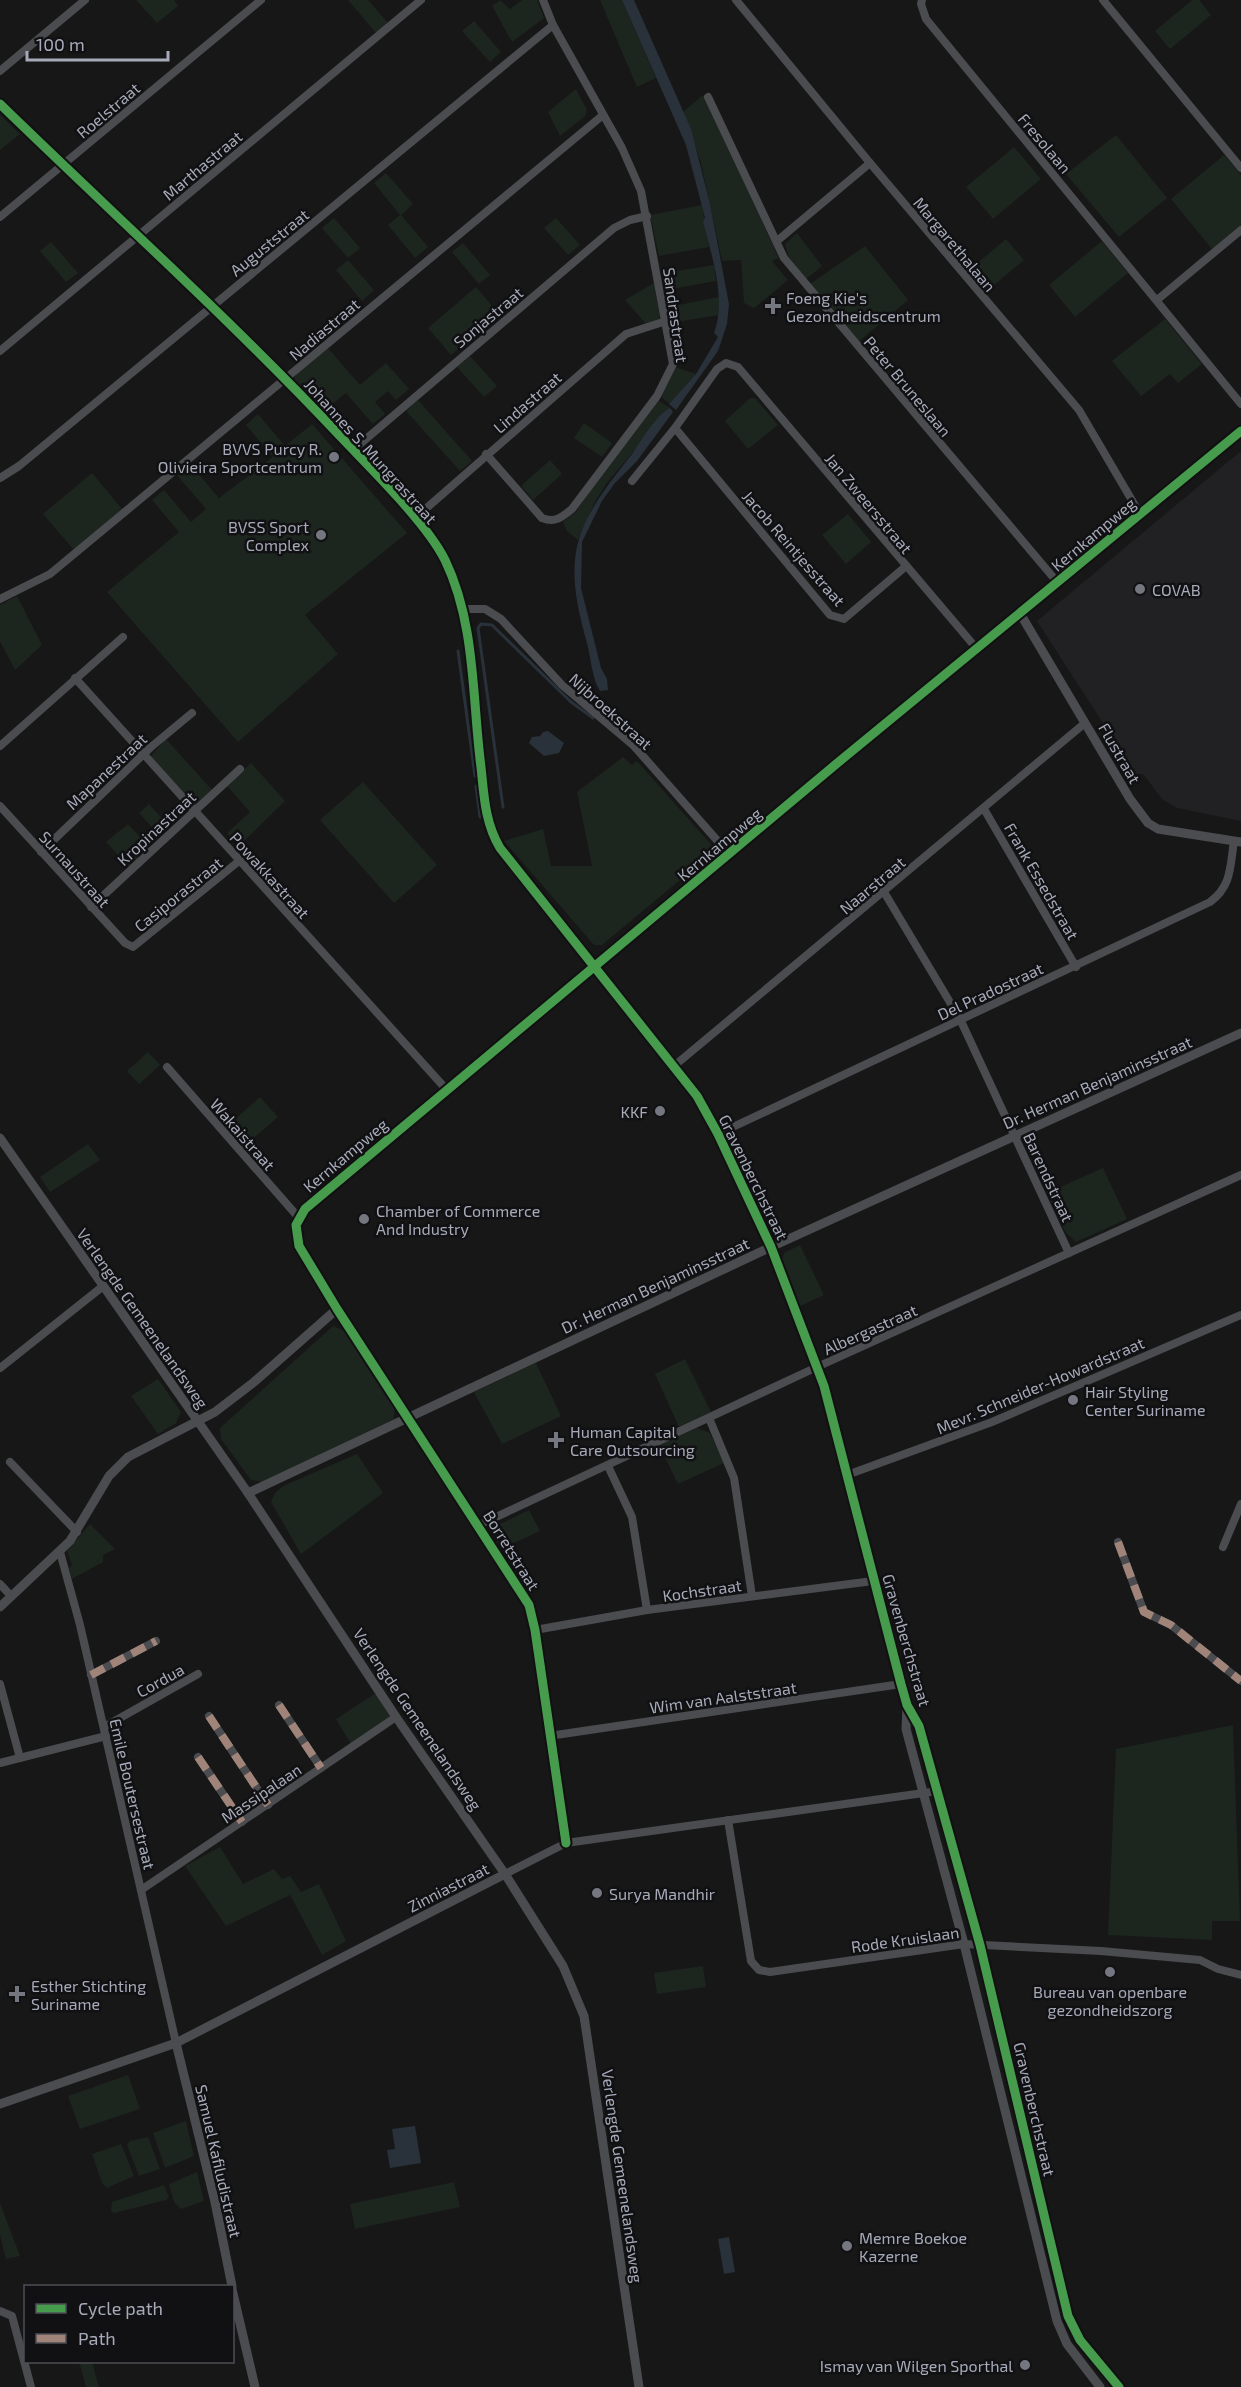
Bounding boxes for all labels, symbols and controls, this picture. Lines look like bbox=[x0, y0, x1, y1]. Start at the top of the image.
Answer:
scale bar bbox=[27, 24, 168, 62]
text: 100 m bbox=[36, 33, 85, 55]
street label: Roelstraat bbox=[73, 78, 143, 142]
street label: Fresolaan bbox=[1015, 109, 1075, 177]
street label: Marthastraat bbox=[158, 126, 246, 204]
street label: Margarethalaan bbox=[910, 193, 1000, 295]
street label: Auguststraat bbox=[226, 205, 312, 279]
street label: Sandrastraat bbox=[660, 266, 692, 364]
street label: Sonjastraat bbox=[450, 283, 527, 352]
place label: Foeng Kie's Gezondheidscentrum bbox=[786, 288, 941, 325]
street label: Nadiastraat bbox=[285, 294, 363, 364]
marker: Foeng Kie's Gezondheidscentrum bbox=[764, 297, 782, 315]
street label: Peter Bruneslaan bbox=[860, 332, 956, 440]
street label: Lindastraat bbox=[489, 367, 565, 437]
street label: Johannes S. Mungrastraat bbox=[301, 375, 441, 527]
place label: BVVS Purcy R. Olivieira Sportcentrum bbox=[158, 439, 322, 476]
street label: Jan Zweersstraat bbox=[821, 449, 917, 557]
marker: BVVS Purcy R. Olivieira Sportcentrum bbox=[327, 450, 341, 464]
street label: Jacob Reintjesstraat bbox=[738, 486, 849, 610]
street label: Kernkampweg bbox=[1047, 493, 1139, 575]
place label: BVSS Sport Complex bbox=[228, 517, 310, 554]
marker: BVSS Sport Complex bbox=[314, 528, 328, 542]
place label: COVAB bbox=[1152, 580, 1201, 599]
marker: COVAB bbox=[1133, 582, 1147, 596]
street label: Nijbroekstraat bbox=[565, 669, 656, 754]
street label: Flustraat bbox=[1095, 719, 1145, 787]
street label: Mapanestraat bbox=[62, 729, 150, 813]
street label: Kropinastraat bbox=[113, 787, 199, 869]
street label: Kernkampweg bbox=[673, 803, 765, 885]
street label: Frank Essedstraat bbox=[1001, 819, 1083, 943]
street label: Surnaustraat bbox=[36, 827, 114, 911]
street label: Powakkastraat bbox=[226, 828, 314, 922]
street label: Naarstraat bbox=[835, 852, 909, 918]
street label: Casiporastraat bbox=[130, 853, 226, 935]
street label: Del Pradostraat bbox=[934, 958, 1046, 1024]
street label: Dr. Herman Benjaminsstraat bbox=[999, 1032, 1195, 1133]
street label: Wakaistraat bbox=[207, 1094, 279, 1174]
place label: KKF bbox=[620, 1102, 648, 1121]
marker: KKF bbox=[653, 1104, 667, 1118]
street label: Gravenberchstraat bbox=[715, 1111, 793, 1243]
street label: Kernkampweg bbox=[299, 1114, 391, 1196]
street label: Barendstraat bbox=[1020, 1129, 1078, 1225]
place label: Chamber of Commerce And Industry bbox=[376, 1201, 540, 1238]
marker: Chamber of Commerce And Industry bbox=[357, 1212, 371, 1226]
street label: Verlengde Gemeenelandsweg bbox=[73, 1224, 213, 1412]
street label: Dr. Herman Benjaminsstraat bbox=[558, 1233, 752, 1338]
street label: Albergastraat bbox=[820, 1300, 920, 1358]
street label: Mevr. Schneider-Howardstraat bbox=[933, 1333, 1147, 1437]
place label: Hair Styling Center Suriname bbox=[1085, 1382, 1206, 1419]
marker: Hair Styling Center Suriname bbox=[1066, 1393, 1080, 1407]
place label: Human Capital Care Outsourcing bbox=[570, 1422, 695, 1459]
marker: Human Capital Care Outsourcing bbox=[547, 1431, 565, 1449]
street label: Borretstraat bbox=[480, 1507, 544, 1593]
street label: Gravenberchstraat bbox=[879, 1572, 935, 1708]
street label: Kochstraat bbox=[661, 1575, 743, 1605]
street label: Verlengde Gemeenelandsweg bbox=[350, 1624, 486, 1814]
street label: Cordua bbox=[133, 1659, 187, 1701]
street label: Wim van Aalststraat bbox=[648, 1677, 798, 1717]
street label: Emile Boutersestraat bbox=[106, 1717, 160, 1871]
street label: Massipalaan bbox=[217, 1759, 305, 1827]
street label: Zinniastraat bbox=[404, 1858, 492, 1916]
place label: Surya Mandhir bbox=[609, 1884, 716, 1903]
marker: Surya Mandhir bbox=[590, 1886, 604, 1900]
street label: Rode Kruislaan bbox=[850, 1922, 960, 1956]
marker: Bureau van openbare gezondheidszorg bbox=[1103, 1965, 1117, 1979]
place label: Esther Stichting Suriname bbox=[31, 1976, 146, 2013]
place label: Bureau van openbare gezondheidszorg bbox=[1033, 1982, 1187, 2019]
marker: Esther Stichting Suriname bbox=[8, 1985, 26, 2003]
street label: Gravenberchstraat bbox=[1010, 2040, 1060, 2178]
street label: Verlengde Gemeenelandsweg bbox=[599, 2068, 647, 2284]
street label: Samuel Kafiludistraat bbox=[192, 2083, 246, 2239]
place label: Memre Boekoe Kazerne bbox=[859, 2228, 967, 2265]
marker: Memre Boekoe Kazerne bbox=[840, 2239, 854, 2253]
legend bbox=[24, 2285, 234, 2363]
text: Cycle path bbox=[78, 2297, 163, 2319]
text: Path bbox=[78, 2327, 116, 2349]
place label: Ismay van Wilgen Sporthal bbox=[820, 2356, 1013, 2375]
marker: Ismay van Wilgen Sporthal bbox=[1018, 2358, 1032, 2372]

